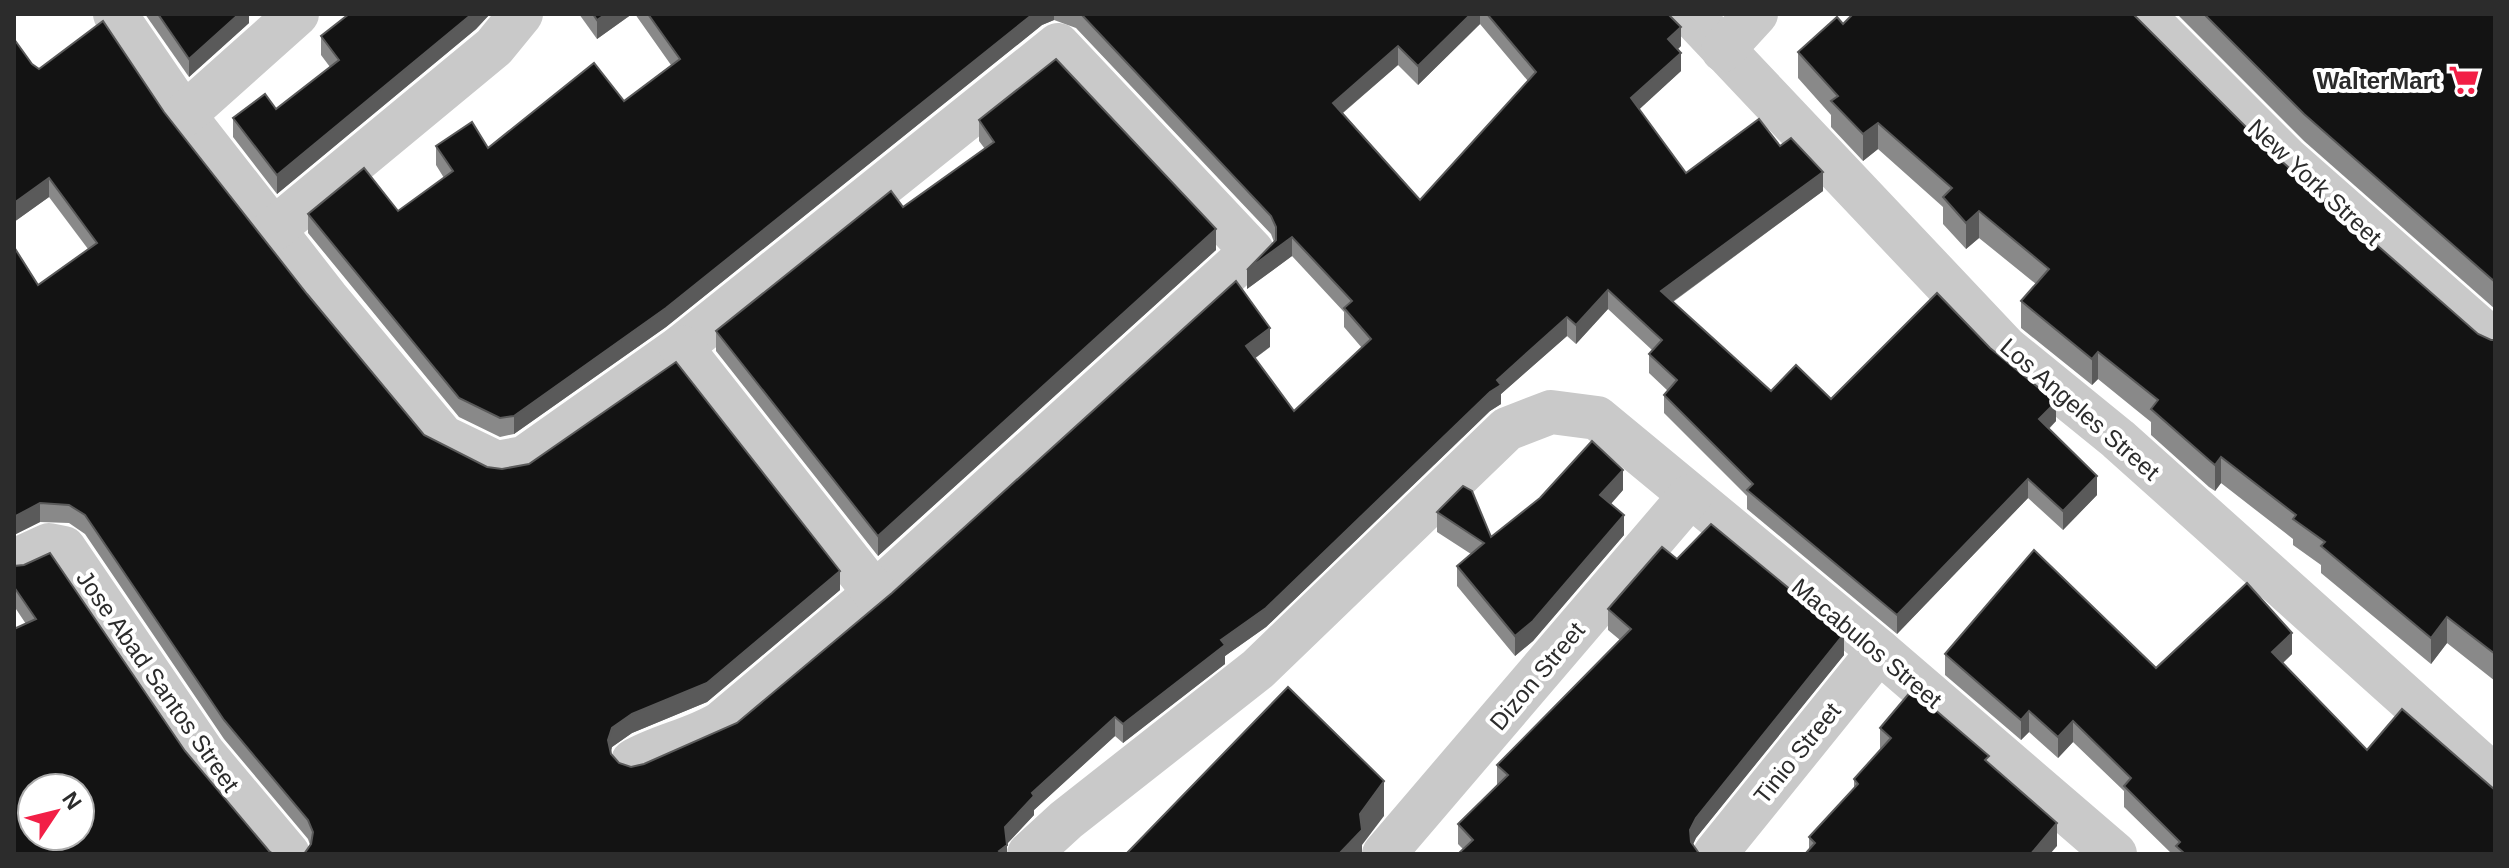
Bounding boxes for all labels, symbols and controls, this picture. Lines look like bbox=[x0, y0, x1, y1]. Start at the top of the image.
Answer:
supermarket icon: WalterMart bbox=[2447, 63, 2481, 97]
place label: WalterMart bbox=[2317, 67, 2440, 94]
street label: New York Street bbox=[2243, 113, 2387, 251]
street label: Los Angeles Street bbox=[1995, 333, 2165, 485]
street label: Jose Abad Santos Street bbox=[71, 565, 245, 797]
street label: Macabulos Street bbox=[1787, 573, 1947, 714]
street label: Dizon Street bbox=[1484, 616, 1590, 735]
street label: Tinio Street bbox=[1748, 697, 1846, 809]
north arrow bbox=[16, 772, 96, 852]
text: N bbox=[57, 787, 87, 814]

